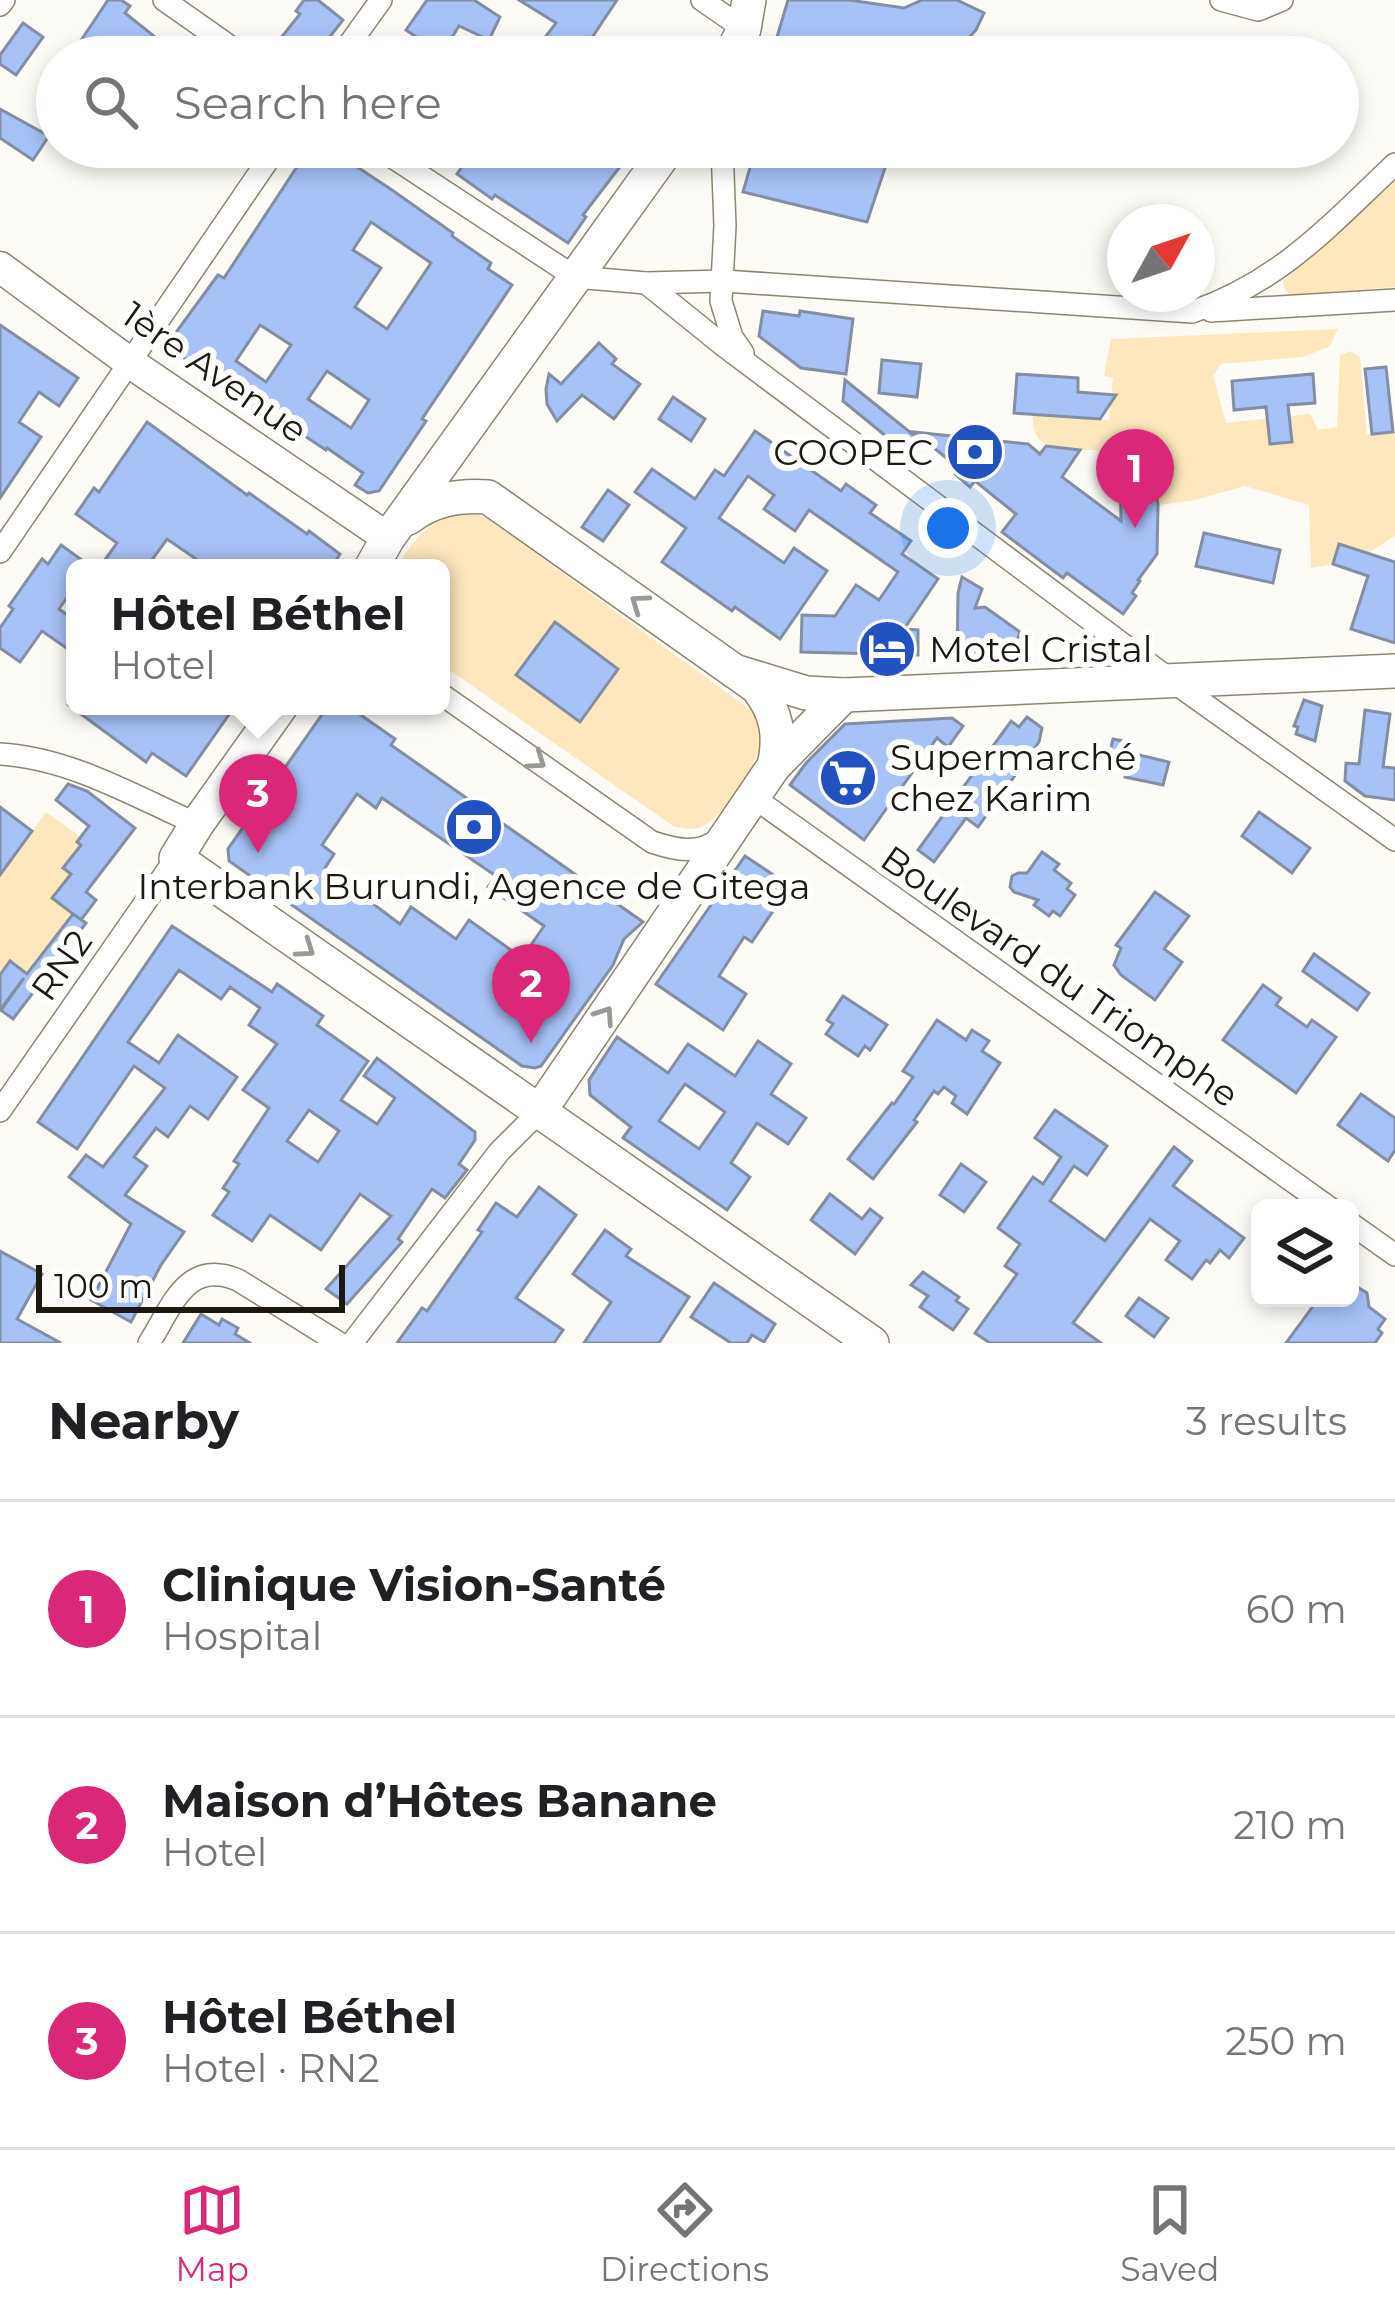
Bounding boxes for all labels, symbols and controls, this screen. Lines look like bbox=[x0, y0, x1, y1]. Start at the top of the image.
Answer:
search box bbox=[36, 36, 1359, 168]
icon: search bbox=[78, 69, 144, 135]
text: Search here bbox=[174, 75, 442, 130]
north arrow bbox=[1107, 204, 1215, 312]
street label: 1ère Avenue bbox=[114, 292, 316, 452]
bank icon: COOPEC bbox=[944, 421, 1006, 483]
pin: 1 bbox=[1096, 429, 1174, 528]
place label: COOPEC bbox=[773, 430, 933, 474]
your location bbox=[918, 498, 978, 558]
popup bbox=[66, 559, 450, 715]
text: Hôtel Béthel bbox=[111, 586, 405, 641]
one-way arrow bbox=[630, 595, 652, 617]
hotel icon: Motel Cristal bbox=[856, 618, 918, 680]
place label: Motel Cristal bbox=[929, 627, 1153, 671]
text: Hotel bbox=[111, 641, 216, 689]
place label: Supermarché chez Karim bbox=[890, 735, 1136, 820]
one-way arrow bbox=[524, 747, 546, 769]
supermarket icon: Supermarché chez Karim bbox=[817, 747, 879, 809]
pin: 3 bbox=[219, 754, 297, 853]
bank icon: Interbank Burundi, Agence de Gitega bbox=[443, 796, 505, 858]
street label: Boulevard du Triomphe bbox=[873, 836, 1247, 1116]
place label: Interbank Burundi, Agence de Gitega bbox=[137, 864, 811, 908]
street label: RN2 bbox=[21, 921, 101, 1009]
one-way arrow bbox=[293, 935, 315, 957]
pin: 2 bbox=[492, 944, 570, 1043]
one-way arrow bbox=[590, 1007, 612, 1029]
map controls bbox=[1251, 1199, 1359, 1307]
button: layers bbox=[1251, 1199, 1359, 1307]
scale bar bbox=[36, 1259, 345, 1312]
text: 100 m bbox=[54, 1266, 153, 1306]
text: Nearby bbox=[48, 1390, 239, 1452]
text: 3 results bbox=[1186, 1397, 1347, 1445]
text: Clinique Vision-Santé bbox=[162, 1557, 666, 1612]
text: 1 bbox=[79, 1585, 95, 1633]
text: 60 m bbox=[1246, 1585, 1347, 1633]
text: Hospital bbox=[162, 1612, 322, 1660]
text: Maison d’Hôtes Banane bbox=[162, 1773, 717, 1828]
text: 2 bbox=[75, 1801, 99, 1849]
text: 210 m bbox=[1233, 1801, 1347, 1849]
text: Hotel bbox=[162, 1828, 267, 1876]
text: Hôtel Béthel bbox=[162, 1989, 457, 2044]
text: 3 bbox=[75, 2017, 99, 2065]
text: 250 m bbox=[1225, 2017, 1347, 2065]
text: Hotel · RN2 bbox=[162, 2044, 380, 2092]
tab: Map bbox=[176, 2177, 249, 2289]
tab: Directions bbox=[600, 2177, 769, 2289]
tab: Saved bbox=[1120, 2177, 1219, 2289]

